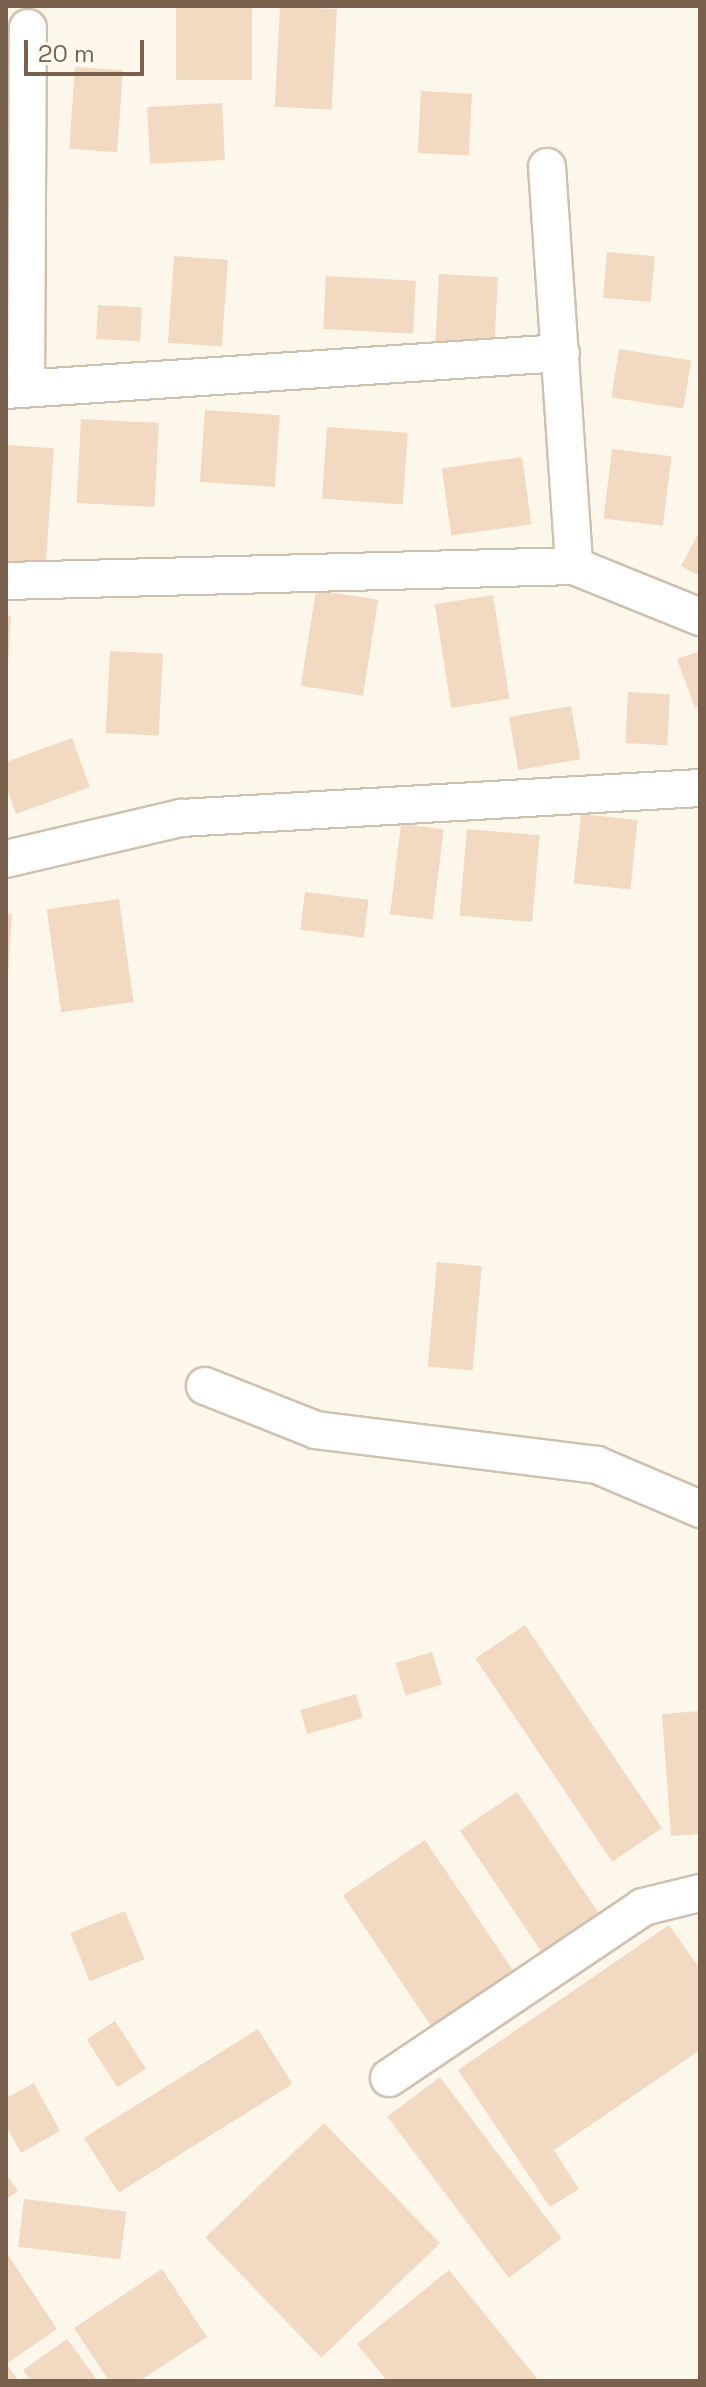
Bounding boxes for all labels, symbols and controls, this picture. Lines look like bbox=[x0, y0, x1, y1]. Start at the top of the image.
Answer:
scale bar bbox=[28, 24, 148, 74]
text: 20 m bbox=[38, 38, 95, 69]

